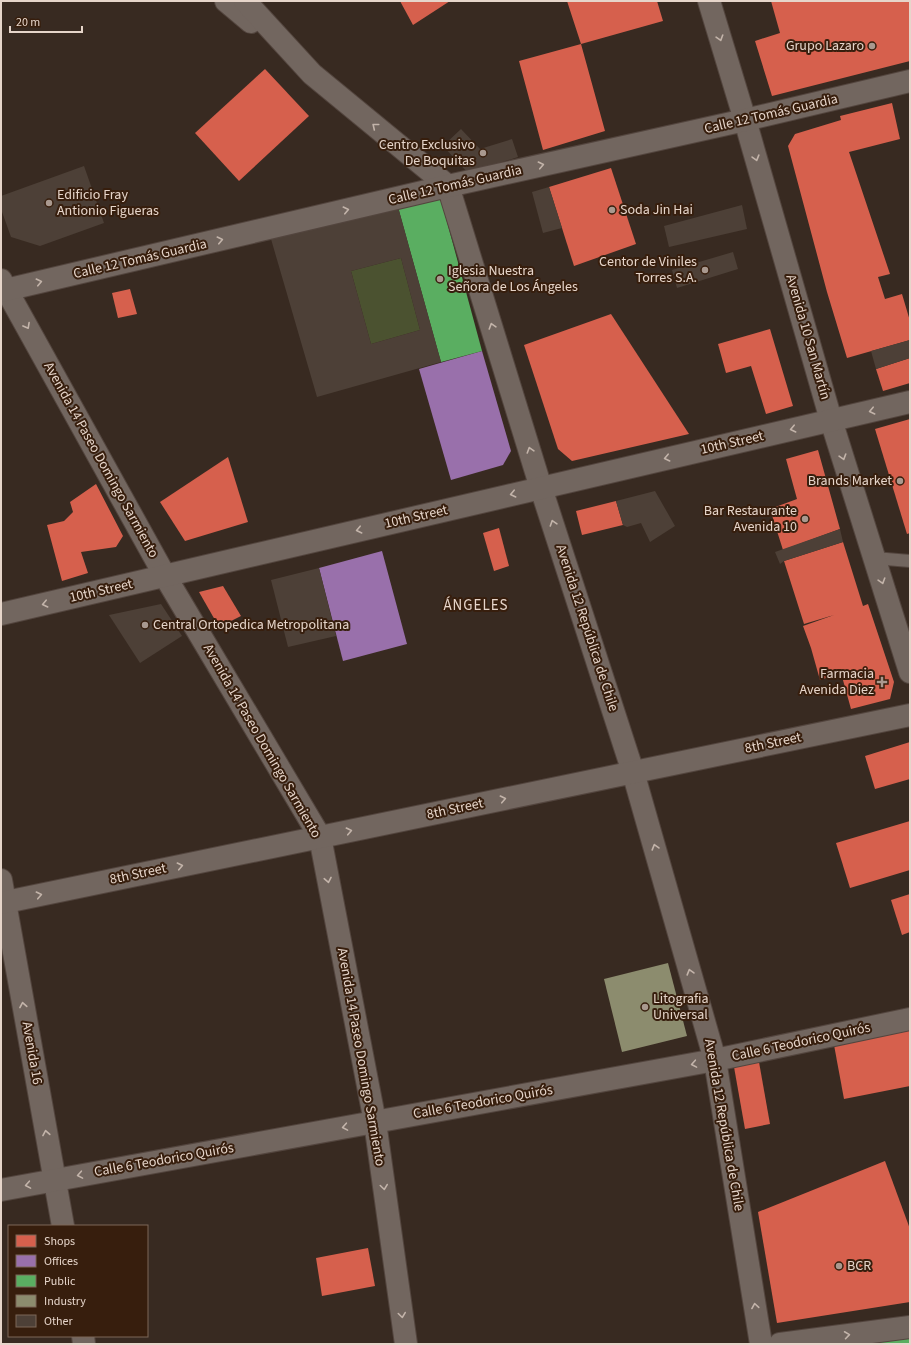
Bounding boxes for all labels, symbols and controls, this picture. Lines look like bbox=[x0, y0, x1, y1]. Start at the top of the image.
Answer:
scale bar bbox=[10, 8, 82, 34]
text: 20 m bbox=[16, 14, 40, 31]
one-way arrow bbox=[715, 35, 724, 42]
place label: Grupo Lazaro bbox=[786, 36, 864, 56]
marker: Grupo Lazaro bbox=[867, 41, 877, 51]
street label: Calle 12 Tomás Guardia bbox=[702, 89, 840, 139]
one-way arrow bbox=[372, 123, 379, 130]
place label: Centro Exclusivo De Boquitas bbox=[379, 135, 475, 171]
marker: Centro Exclusivo De Boquitas bbox=[478, 148, 488, 158]
one-way arrow bbox=[751, 154, 760, 161]
street label: Calle 12 Tomás Guardia bbox=[386, 160, 524, 210]
one-way arrow bbox=[538, 162, 545, 170]
place label: Edificio Fray Antionio Figueras bbox=[57, 185, 159, 221]
marker: Edificio Fray Antionio Figueras bbox=[44, 198, 54, 208]
place label: Soda Jin Hai bbox=[620, 200, 693, 220]
marker: Soda Jin Hai bbox=[607, 205, 617, 215]
one-way arrow bbox=[343, 206, 350, 214]
street label: Calle 12 Tomás Guardia bbox=[71, 234, 209, 284]
one-way arrow bbox=[217, 236, 223, 244]
place label: Centor de Viniles Torres S.A. bbox=[599, 252, 697, 288]
place label: Iglesia Nuestra Señora de Los Ángeles bbox=[448, 261, 578, 297]
marker: Centor de Viniles Torres S.A. bbox=[700, 265, 710, 275]
street label: Avenida 10 San Martín bbox=[781, 272, 835, 402]
marker: Iglesia Nuestra Señora de Los Ángeles bbox=[435, 274, 445, 284]
one-way arrow bbox=[36, 279, 42, 287]
one-way arrow bbox=[22, 322, 29, 329]
one-way arrow bbox=[488, 323, 496, 330]
street label: Avenida 14 Paseo Domingo Sarmiento bbox=[39, 358, 163, 562]
one-way arrow bbox=[869, 406, 875, 414]
one-way arrow bbox=[790, 424, 797, 432]
street label: 10th Street bbox=[699, 426, 766, 460]
one-way arrow bbox=[526, 447, 535, 454]
one-way arrow bbox=[838, 453, 847, 460]
one-way arrow bbox=[664, 454, 670, 462]
place label: Brands Market bbox=[808, 471, 892, 491]
marker: Brands Market bbox=[895, 476, 905, 486]
one-way arrow bbox=[510, 490, 516, 498]
street label: 10th Street bbox=[383, 500, 450, 534]
place label: Bar Restaurante Avenida 10 bbox=[704, 501, 797, 537]
marker: Bar Restaurante Avenida 10 bbox=[800, 514, 810, 524]
one-way arrow bbox=[549, 520, 557, 527]
one-way arrow bbox=[356, 526, 362, 534]
street label: Avenida 12 República de Chile bbox=[551, 542, 623, 714]
street label: 10th Street bbox=[68, 574, 135, 608]
one-way arrow bbox=[877, 577, 886, 584]
district label: ÁNGELES bbox=[443, 595, 509, 616]
one-way arrow bbox=[42, 599, 49, 608]
place label: Central Ortopedica Metropolitana bbox=[153, 615, 349, 635]
marker: Central Ortopedica Metropolitana bbox=[140, 620, 150, 630]
street label: Avenida 14 Paseo Domingo Sarmiento bbox=[198, 640, 326, 842]
place label: Farmacia Avenida Diez bbox=[799, 664, 874, 700]
marker: Farmacia Avenida Diez bbox=[877, 677, 887, 687]
street label: 8th Street bbox=[743, 727, 803, 759]
street label: 8th Street bbox=[425, 793, 485, 825]
one-way arrow bbox=[500, 795, 507, 803]
one-way arrow bbox=[345, 827, 352, 835]
one-way arrow bbox=[651, 844, 660, 851]
street label: 8th Street bbox=[108, 858, 168, 890]
one-way arrow bbox=[177, 862, 183, 870]
one-way arrow bbox=[323, 876, 332, 883]
one-way arrow bbox=[36, 891, 42, 899]
street label: Avenida 14 Paseo Domingo Sarmiento bbox=[332, 946, 390, 1168]
one-way arrow bbox=[686, 969, 695, 976]
place label: Litografia Universal bbox=[653, 989, 709, 1025]
one-way arrow bbox=[19, 1001, 28, 1008]
marker: Litografia Universal bbox=[640, 1002, 650, 1012]
street label: Calle 6 Teodorico Quirós bbox=[730, 1017, 872, 1066]
street label: Avenida 16 bbox=[17, 1020, 47, 1086]
street label: Avenida 12 República de Chile bbox=[699, 1037, 749, 1213]
one-way arrow bbox=[690, 1059, 697, 1067]
street label: Calle 6 Teodorico Quirós bbox=[412, 1080, 555, 1124]
one-way arrow bbox=[342, 1122, 348, 1131]
one-way arrow bbox=[42, 1129, 51, 1136]
street label: Calle 6 Teodorico Quirós bbox=[93, 1138, 236, 1182]
one-way arrow bbox=[76, 1170, 83, 1179]
one-way arrow bbox=[25, 1180, 31, 1188]
one-way arrow bbox=[379, 1183, 388, 1190]
legend bbox=[8, 1225, 148, 1337]
text: Shops bbox=[44, 1233, 75, 1250]
text: Offices bbox=[44, 1253, 78, 1270]
place label: BCR bbox=[847, 1256, 871, 1276]
marker: BCR bbox=[834, 1261, 844, 1271]
text: Public bbox=[44, 1273, 76, 1290]
text: Industry bbox=[44, 1293, 86, 1310]
one-way arrow bbox=[751, 1302, 760, 1309]
one-way arrow bbox=[397, 1312, 406, 1318]
text: Other bbox=[44, 1313, 74, 1330]
one-way arrow bbox=[844, 1331, 850, 1340]

